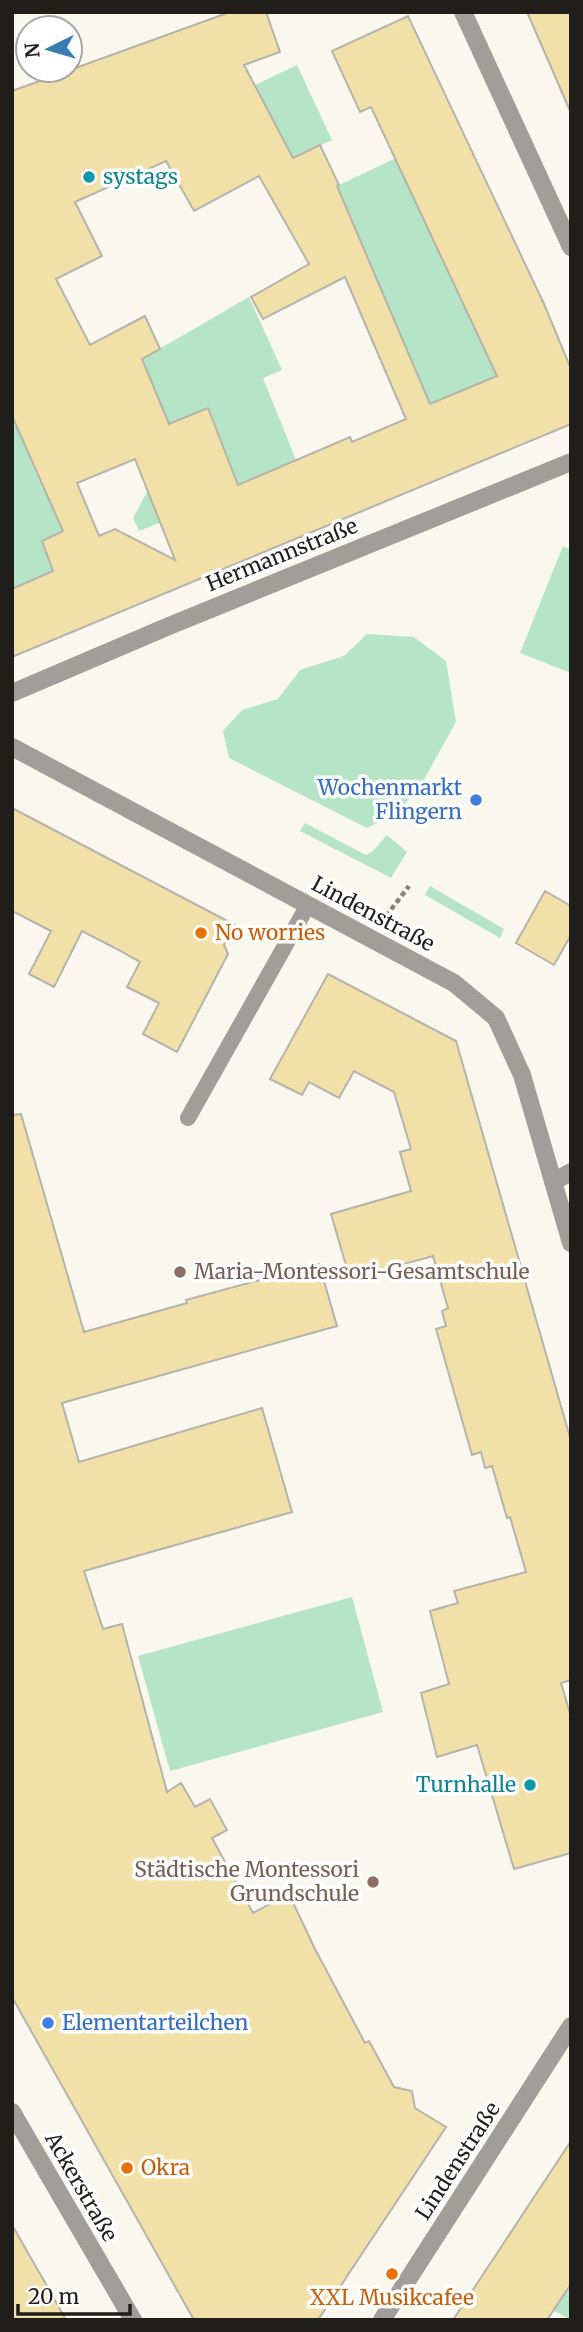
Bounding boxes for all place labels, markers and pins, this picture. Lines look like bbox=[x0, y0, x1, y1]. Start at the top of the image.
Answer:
place label: systags bbox=[103, 163, 178, 190]
marker: systags bbox=[81, 169, 97, 185]
place label: Wochenmarkt Flingern bbox=[317, 774, 462, 825]
marker: Wochenmarkt Flingern bbox=[468, 792, 484, 808]
place label: No worries bbox=[215, 919, 325, 946]
marker: No worries bbox=[193, 925, 209, 941]
place label: Maria-Montessori-Gesamtschule bbox=[194, 1258, 530, 1285]
marker: Maria-Montessori-Gesamtschule bbox=[172, 1264, 188, 1280]
place label: Turnhalle bbox=[416, 1771, 516, 1798]
marker: Turnhalle bbox=[522, 1777, 538, 1793]
place label: Städtische Montessori Grundschule bbox=[134, 1856, 359, 1907]
marker: Städtische Montessori Grundschule bbox=[365, 1874, 381, 1890]
place label: Elementarteilchen bbox=[62, 2009, 248, 2036]
marker: Elementarteilchen bbox=[40, 2015, 56, 2031]
place label: Okra bbox=[141, 2154, 190, 2181]
marker: Okra bbox=[119, 2160, 135, 2176]
marker: XXL Musikcafee bbox=[384, 2266, 400, 2282]
place label: XXL Musikcafee bbox=[310, 2284, 474, 2311]

